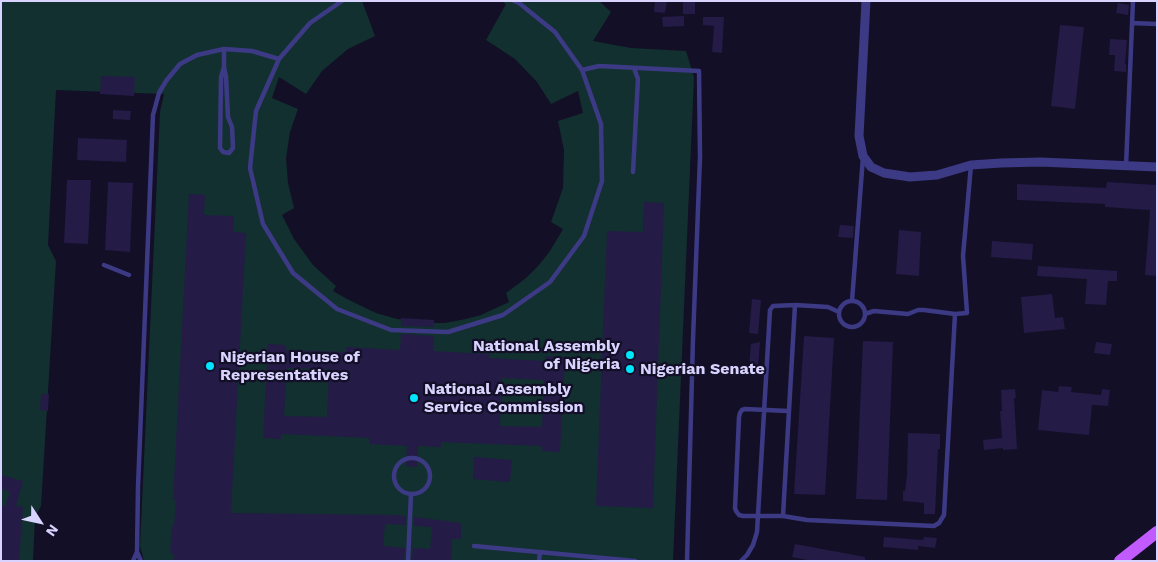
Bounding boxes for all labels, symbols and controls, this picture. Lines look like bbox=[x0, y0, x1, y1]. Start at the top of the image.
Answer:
place label: National Assembly of Nigeria bbox=[473, 336, 620, 374]
place label: Nigerian House of Representatives bbox=[220, 347, 360, 385]
marker: National Assembly of Nigeria bbox=[624, 349, 636, 361]
place label: Nigerian Senate bbox=[640, 359, 765, 379]
marker: Nigerian House of Representatives bbox=[204, 360, 216, 372]
marker: Nigerian Senate bbox=[624, 363, 636, 375]
place label: National Assembly Service Commission bbox=[424, 379, 583, 417]
marker: National Assembly Service Commission bbox=[408, 392, 420, 404]
north arrow bbox=[15, 497, 65, 547]
text: N bbox=[43, 522, 62, 539]

